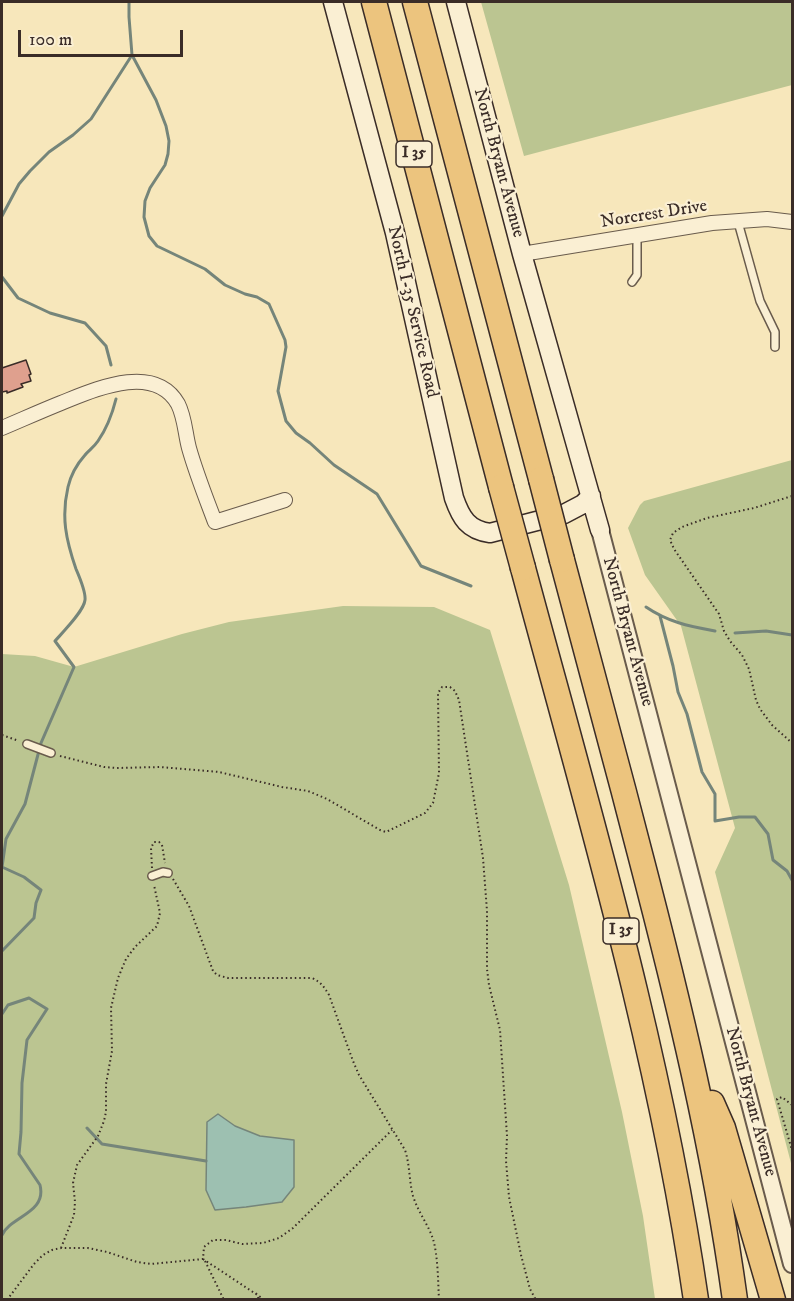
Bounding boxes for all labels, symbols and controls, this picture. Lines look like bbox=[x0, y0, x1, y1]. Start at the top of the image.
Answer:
scale bar bbox=[21, 18, 186, 56]
text: 100 m bbox=[29, 29, 72, 51]
street label: North Bryant Avenue bbox=[468, 86, 528, 240]
road number: I 35 bbox=[396, 141, 432, 167]
street label: Norcrest Drive bbox=[599, 196, 709, 234]
street label: North I-35 Service Road bbox=[382, 224, 442, 400]
street label: North Bryant Avenue bbox=[597, 555, 657, 709]
road number: I 35 bbox=[603, 918, 639, 944]
street label: North Bryant Avenue bbox=[720, 1025, 780, 1179]

